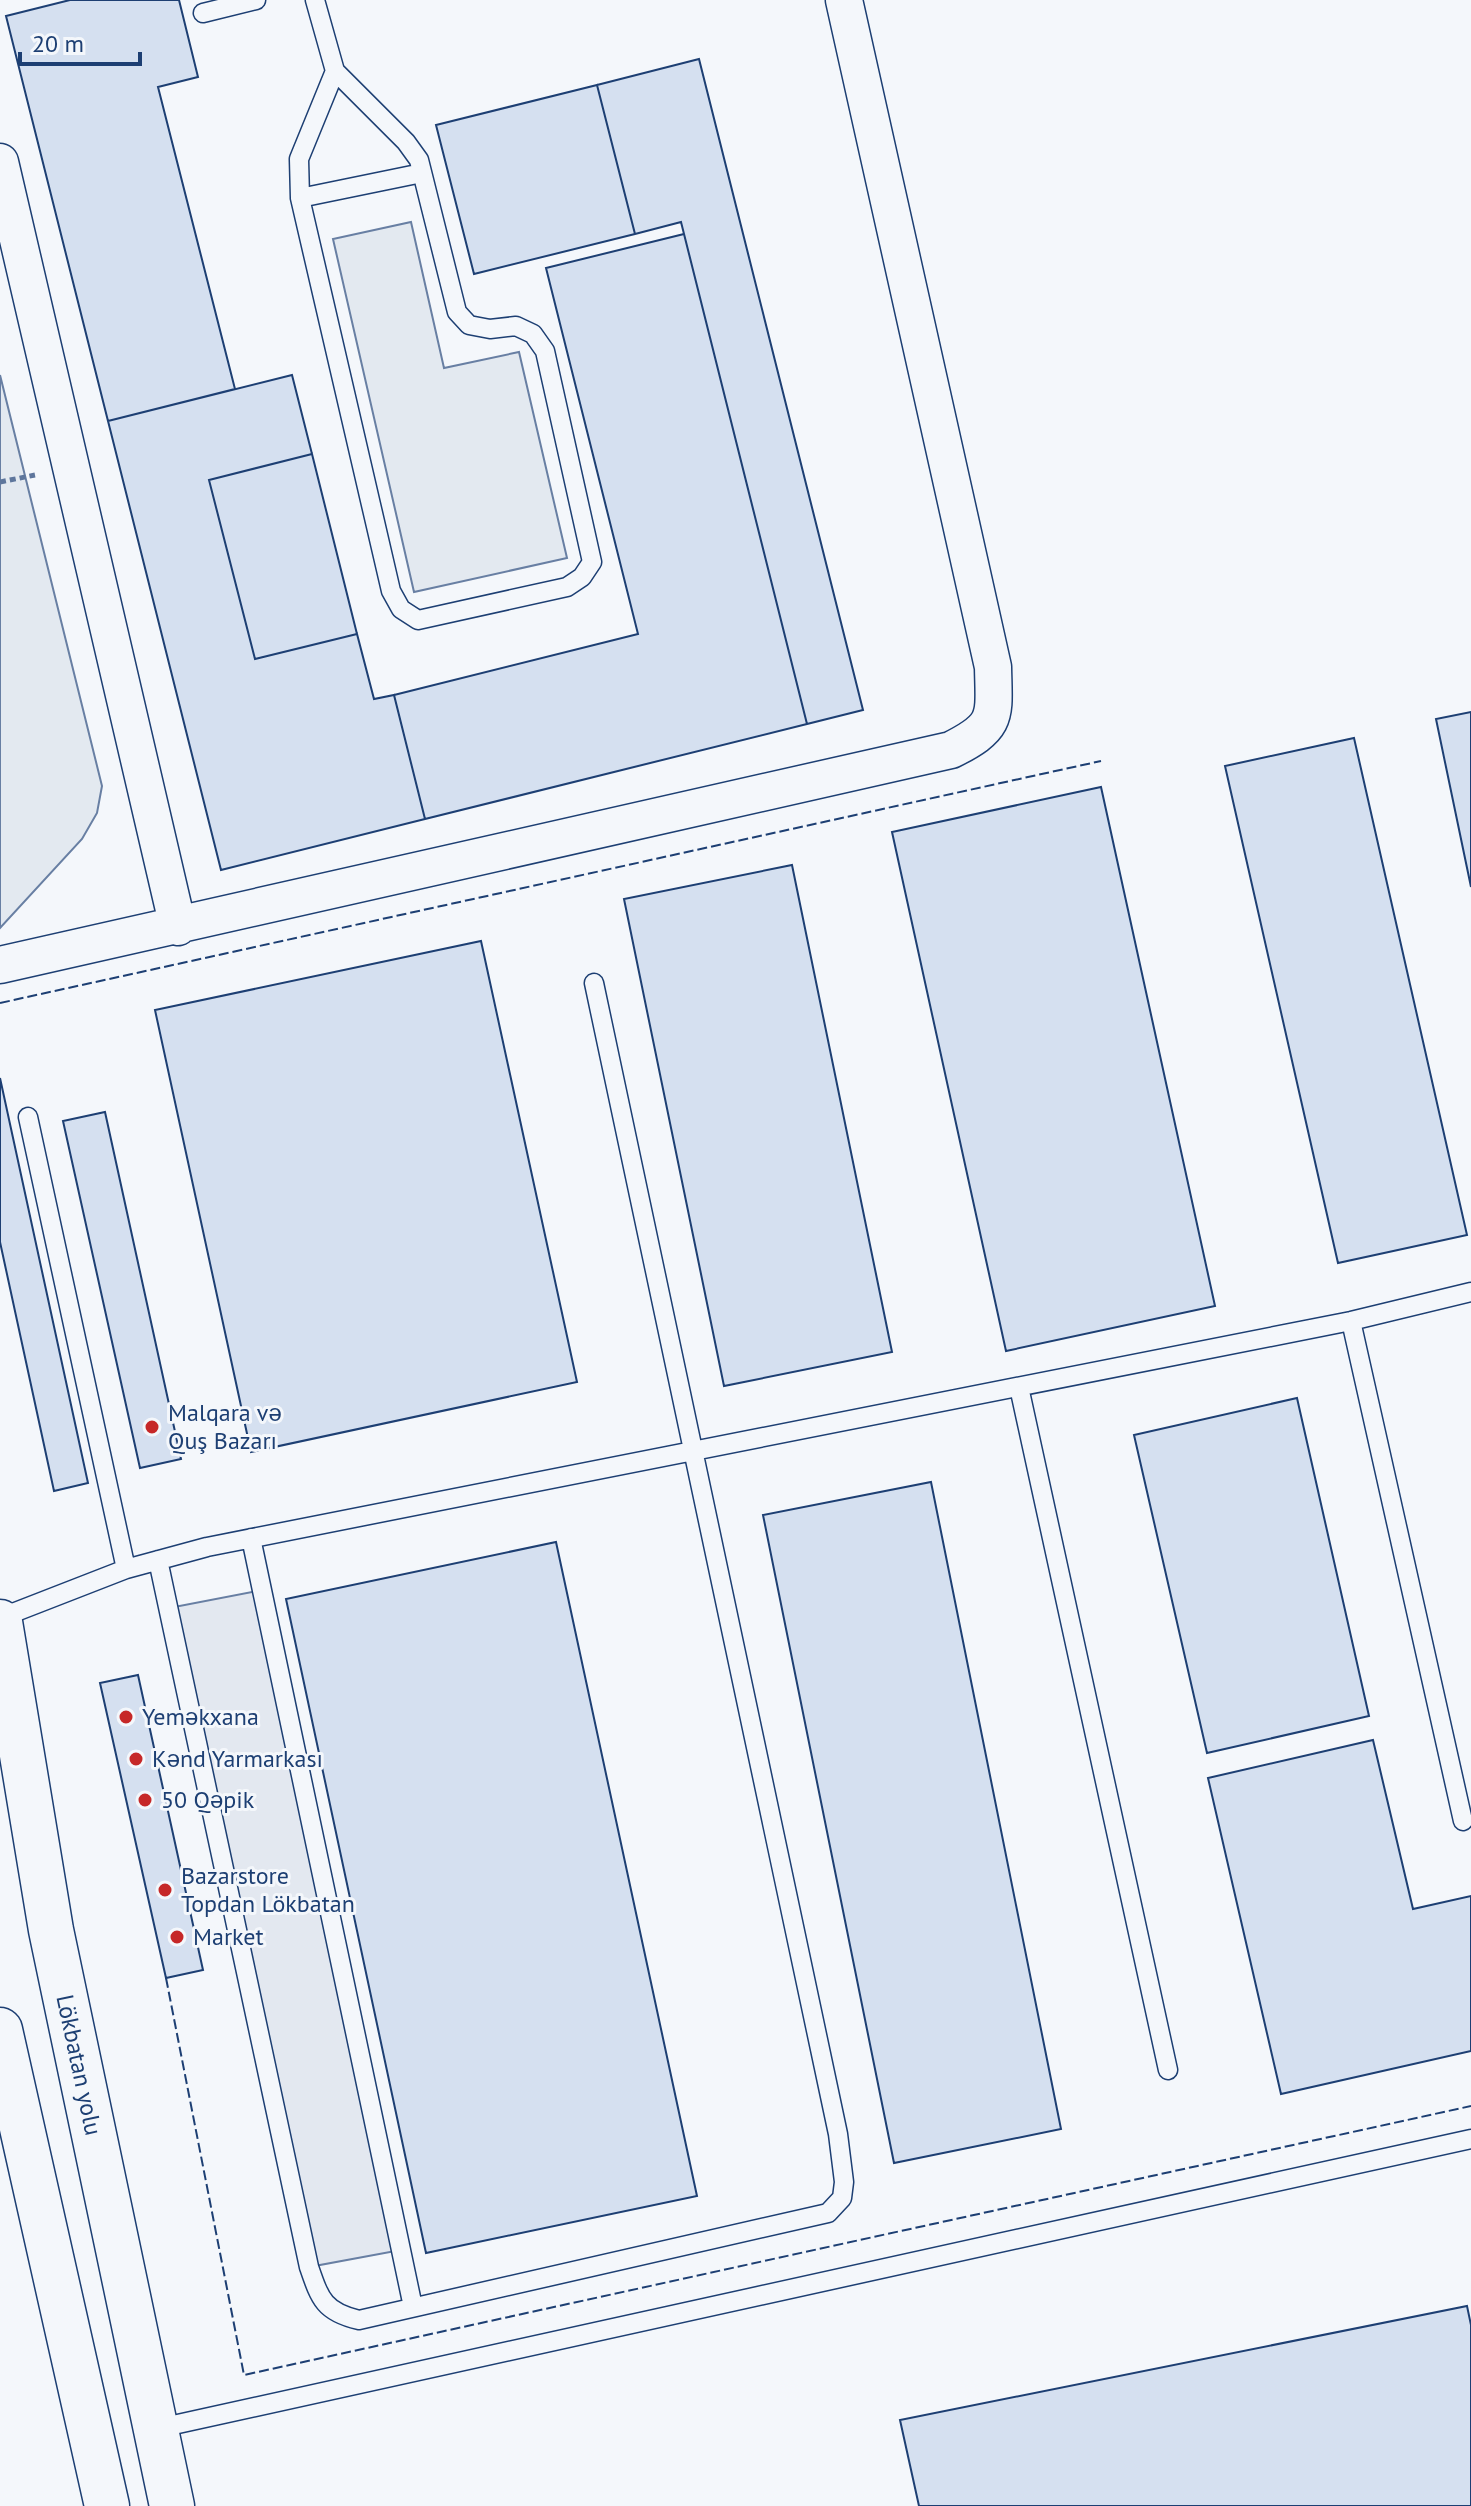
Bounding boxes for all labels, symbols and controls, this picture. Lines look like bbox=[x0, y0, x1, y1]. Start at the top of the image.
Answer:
scale bar bbox=[20, 16, 140, 66]
text: 20 m bbox=[32, 28, 84, 59]
place label: Malqara və Quş Bazarı bbox=[168, 1397, 282, 1456]
marker: Malqara və Quş Bazarı bbox=[143, 1418, 161, 1436]
place label: Yeməkxana bbox=[142, 1701, 259, 1732]
marker: Yeməkxana bbox=[117, 1708, 135, 1726]
place label: Kənd Yarmarkası bbox=[152, 1743, 323, 1774]
marker: Kənd Yarmarkası bbox=[127, 1750, 145, 1768]
place label: 50 Qəpik bbox=[161, 1784, 255, 1815]
marker: 50 Qəpik bbox=[136, 1791, 154, 1809]
place label: Bazarstore Topdan Lökbatan bbox=[181, 1860, 355, 1919]
marker: Bazarstore Topdan Lökbatan bbox=[156, 1881, 174, 1899]
place label: Market bbox=[193, 1921, 264, 1952]
marker: Market bbox=[168, 1928, 186, 1946]
street label: Lökbatan yolu bbox=[49, 1992, 110, 2138]

